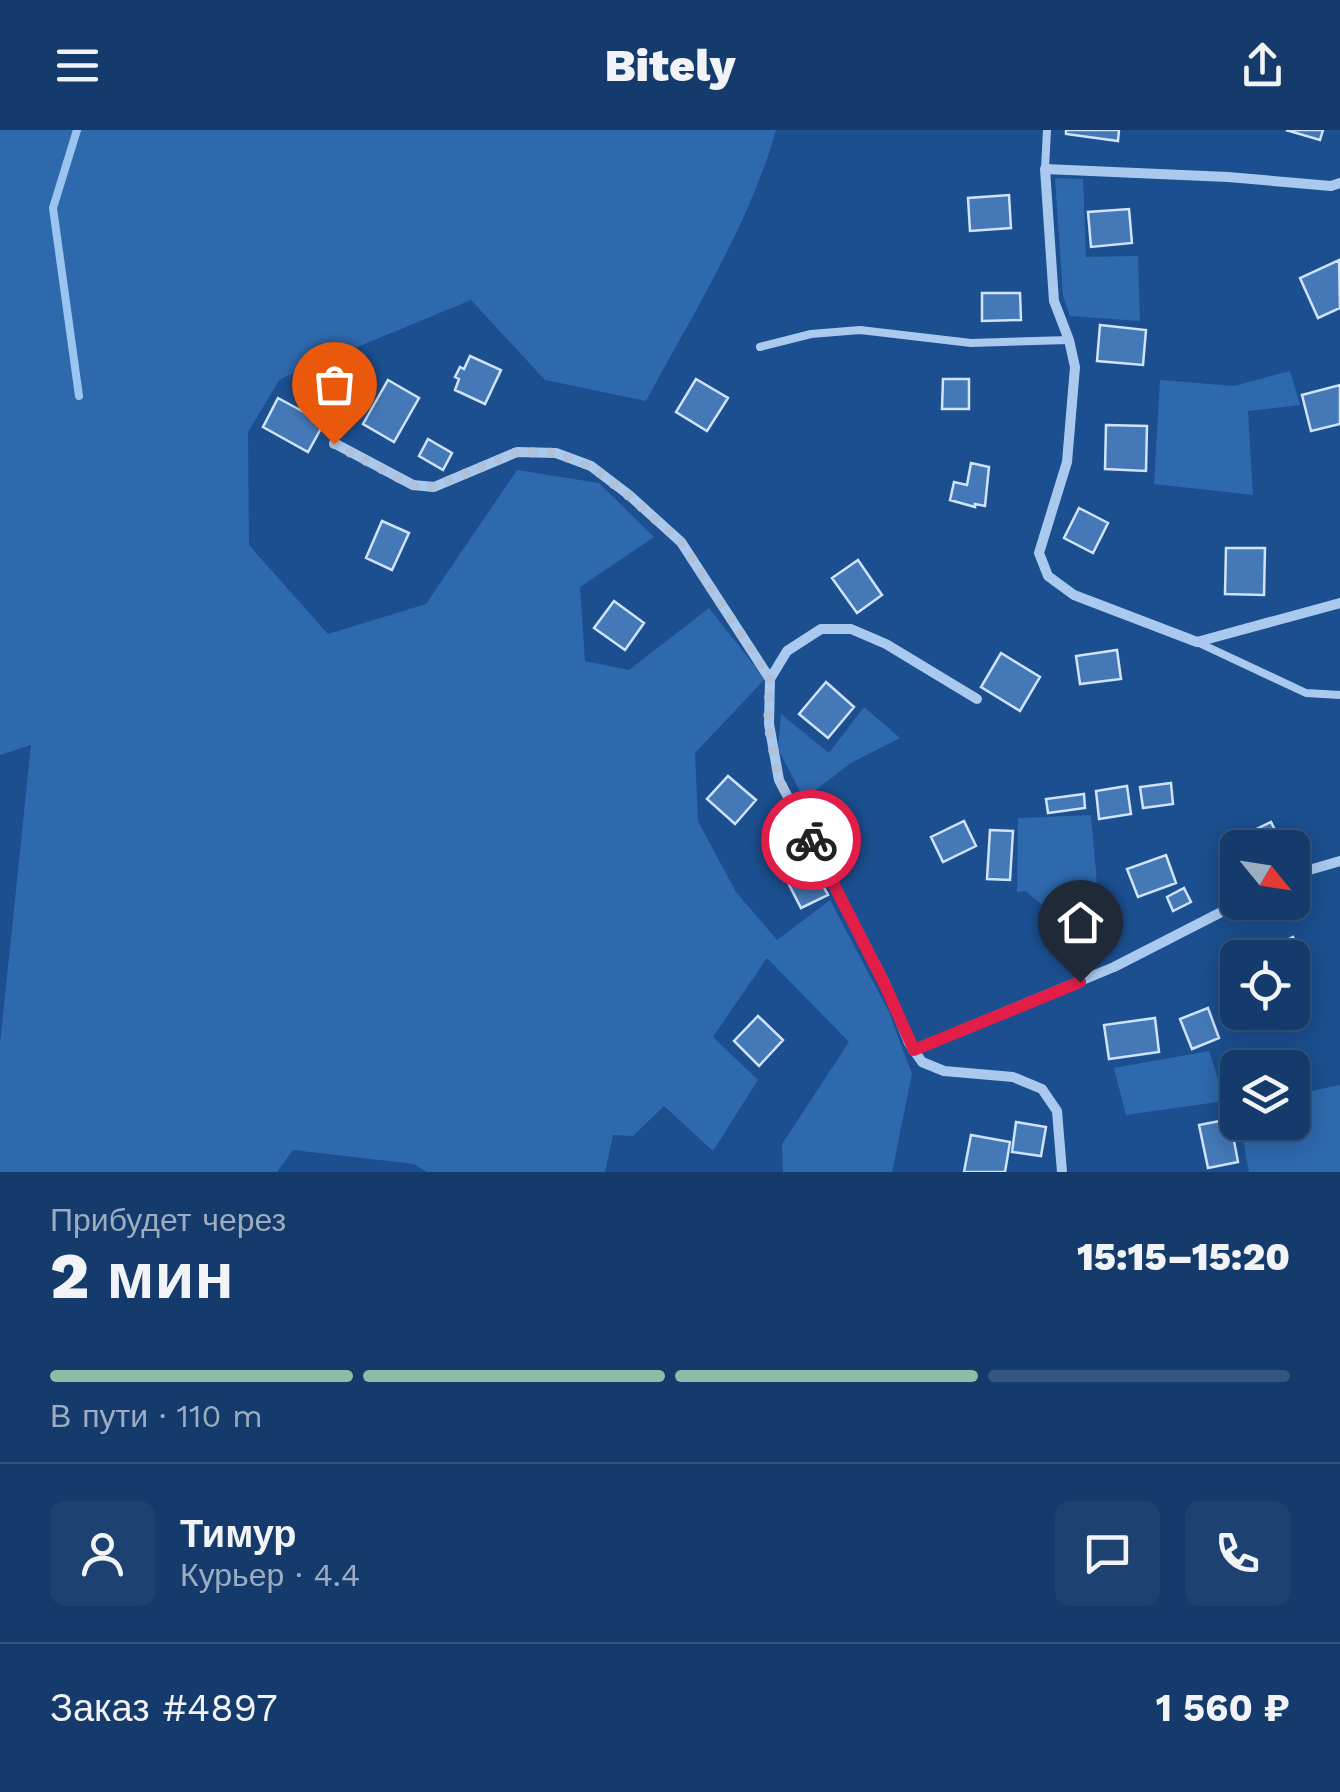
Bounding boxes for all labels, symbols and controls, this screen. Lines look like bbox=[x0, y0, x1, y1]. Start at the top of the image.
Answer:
icon: menu bbox=[50, 38, 105, 93]
icon: share bbox=[1235, 38, 1290, 93]
text: Bitely bbox=[604, 39, 736, 92]
pin bbox=[292, 342, 377, 445]
icon: bag bbox=[307, 357, 362, 412]
courier bbox=[761, 790, 861, 890]
icon: bike bbox=[784, 813, 839, 868]
north arrow bbox=[1220, 830, 1310, 920]
map controls bbox=[1220, 830, 1310, 1140]
pin bbox=[1038, 880, 1123, 983]
icon: home bbox=[1053, 895, 1108, 950]
button: locate bbox=[1220, 940, 1310, 1030]
button: layers bbox=[1220, 1050, 1310, 1140]
text: Прибудет через bbox=[50, 1201, 286, 1239]
text: 15:15–15:20 bbox=[1077, 1235, 1290, 1279]
text: 2 мин bbox=[50, 1238, 234, 1314]
text: В пути · 110 m bbox=[50, 1397, 263, 1435]
button: person bbox=[50, 1501, 155, 1606]
button: chat bbox=[1055, 1501, 1160, 1606]
button: phone bbox=[1185, 1501, 1290, 1606]
text: Тимур bbox=[180, 1512, 297, 1556]
text: Курьер · 4.4 bbox=[180, 1556, 360, 1594]
text: Заказ #4897 bbox=[50, 1686, 278, 1730]
text: 1 560 ₽ bbox=[1156, 1686, 1290, 1730]

